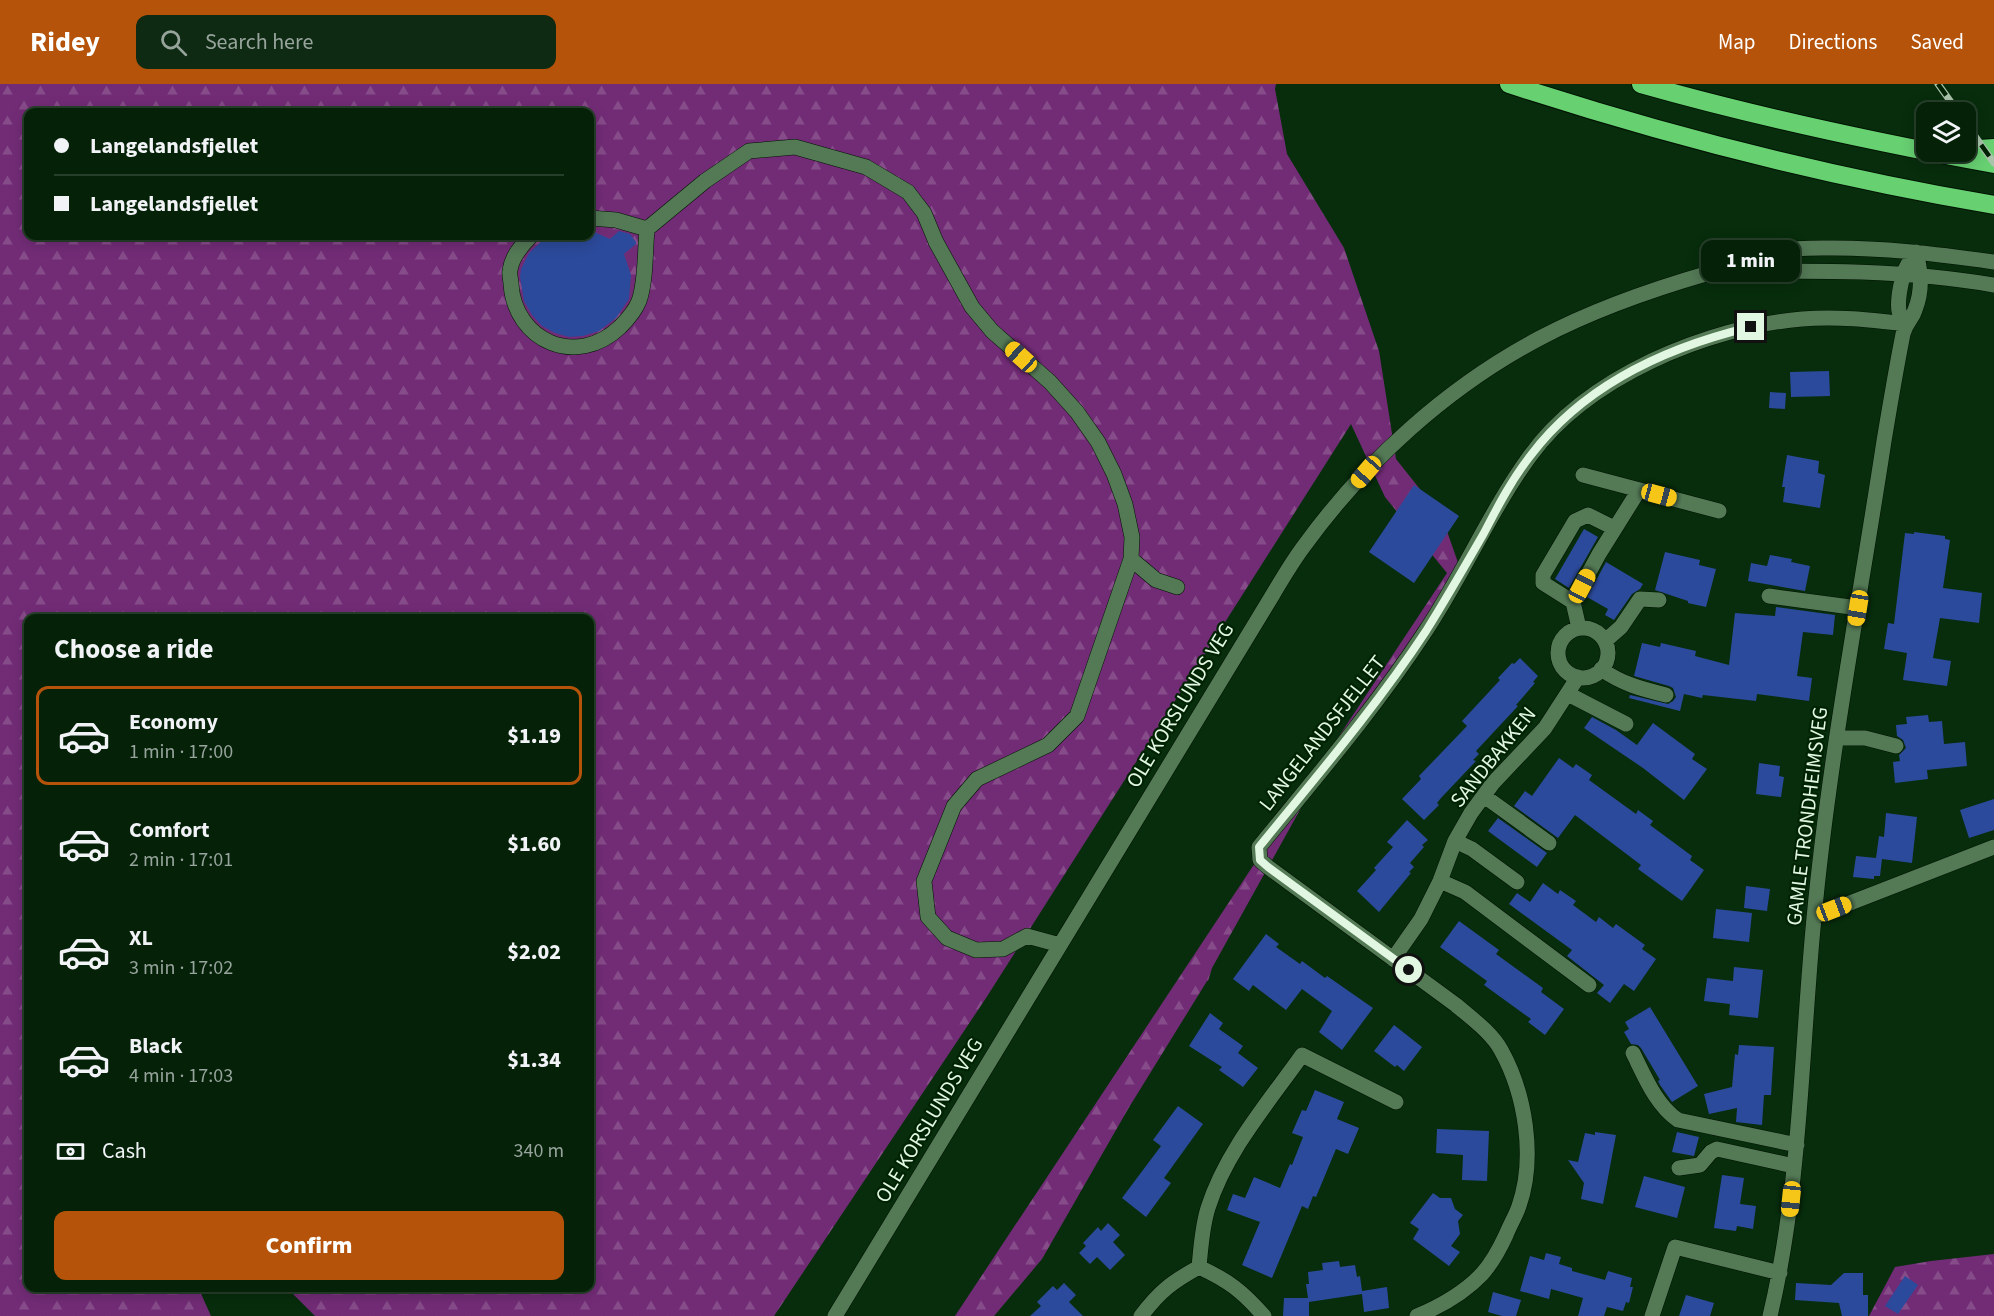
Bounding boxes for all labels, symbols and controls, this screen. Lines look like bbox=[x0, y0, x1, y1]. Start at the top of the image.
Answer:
search box bbox=[136, 15, 556, 69]
text: Ridey bbox=[30, 22, 100, 62]
icon: search bbox=[157, 26, 190, 59]
text: Search here bbox=[205, 26, 313, 58]
text: Map bbox=[1718, 27, 1756, 57]
text: Directions bbox=[1789, 27, 1877, 57]
text: Saved bbox=[1910, 27, 1964, 57]
map controls bbox=[1916, 102, 1976, 162]
button: layers bbox=[1916, 102, 1976, 162]
text: Langelandsfjellet bbox=[90, 130, 258, 162]
text: Langelandsfjellet bbox=[90, 188, 258, 220]
callout: 1 min bbox=[1702, 240, 1800, 282]
text: 1 min bbox=[1726, 247, 1775, 275]
route end bbox=[1737, 313, 1764, 340]
car bbox=[1002, 338, 1040, 376]
car bbox=[1347, 453, 1385, 491]
car bbox=[1639, 482, 1679, 508]
car bbox=[1566, 566, 1598, 606]
car bbox=[1846, 589, 1870, 627]
street label: OLE KORSLUNDS VEG bbox=[1119, 617, 1241, 793]
text: Choose a ride bbox=[54, 630, 214, 669]
street label: LANGELANDSFJELLET bbox=[1252, 649, 1392, 817]
street label: SANDBAKKEN bbox=[1443, 700, 1543, 814]
street label: GAMLE TRONDHEIMSVEG bbox=[1779, 705, 1835, 927]
text: Economy bbox=[129, 706, 218, 738]
icon: car bbox=[57, 709, 111, 763]
text: $1.19 bbox=[507, 720, 561, 752]
text: 1 min · 17:00 bbox=[129, 738, 233, 766]
text: Comfort bbox=[129, 814, 210, 846]
icon: car bbox=[57, 817, 111, 871]
text: $1.60 bbox=[507, 828, 561, 860]
text: 2 min · 17:01 bbox=[129, 846, 233, 874]
car bbox=[1814, 894, 1854, 924]
text: XL bbox=[129, 922, 153, 954]
icon: car bbox=[57, 925, 111, 979]
text: $2.02 bbox=[507, 936, 561, 968]
text: 3 min · 17:02 bbox=[129, 954, 233, 982]
route start bbox=[1395, 956, 1422, 983]
text: Black bbox=[129, 1030, 183, 1062]
street label: OLE KORSLUNDS VEG bbox=[868, 1032, 990, 1208]
icon: car bbox=[57, 1033, 111, 1087]
text: $1.34 bbox=[507, 1044, 561, 1076]
text: 4 min · 17:03 bbox=[129, 1062, 233, 1090]
icon: cash bbox=[54, 1135, 87, 1168]
text: Cash bbox=[102, 1135, 147, 1167]
text: 340 m bbox=[514, 1137, 564, 1165]
car bbox=[1780, 1180, 1802, 1218]
button: Confirm bbox=[54, 1211, 564, 1280]

